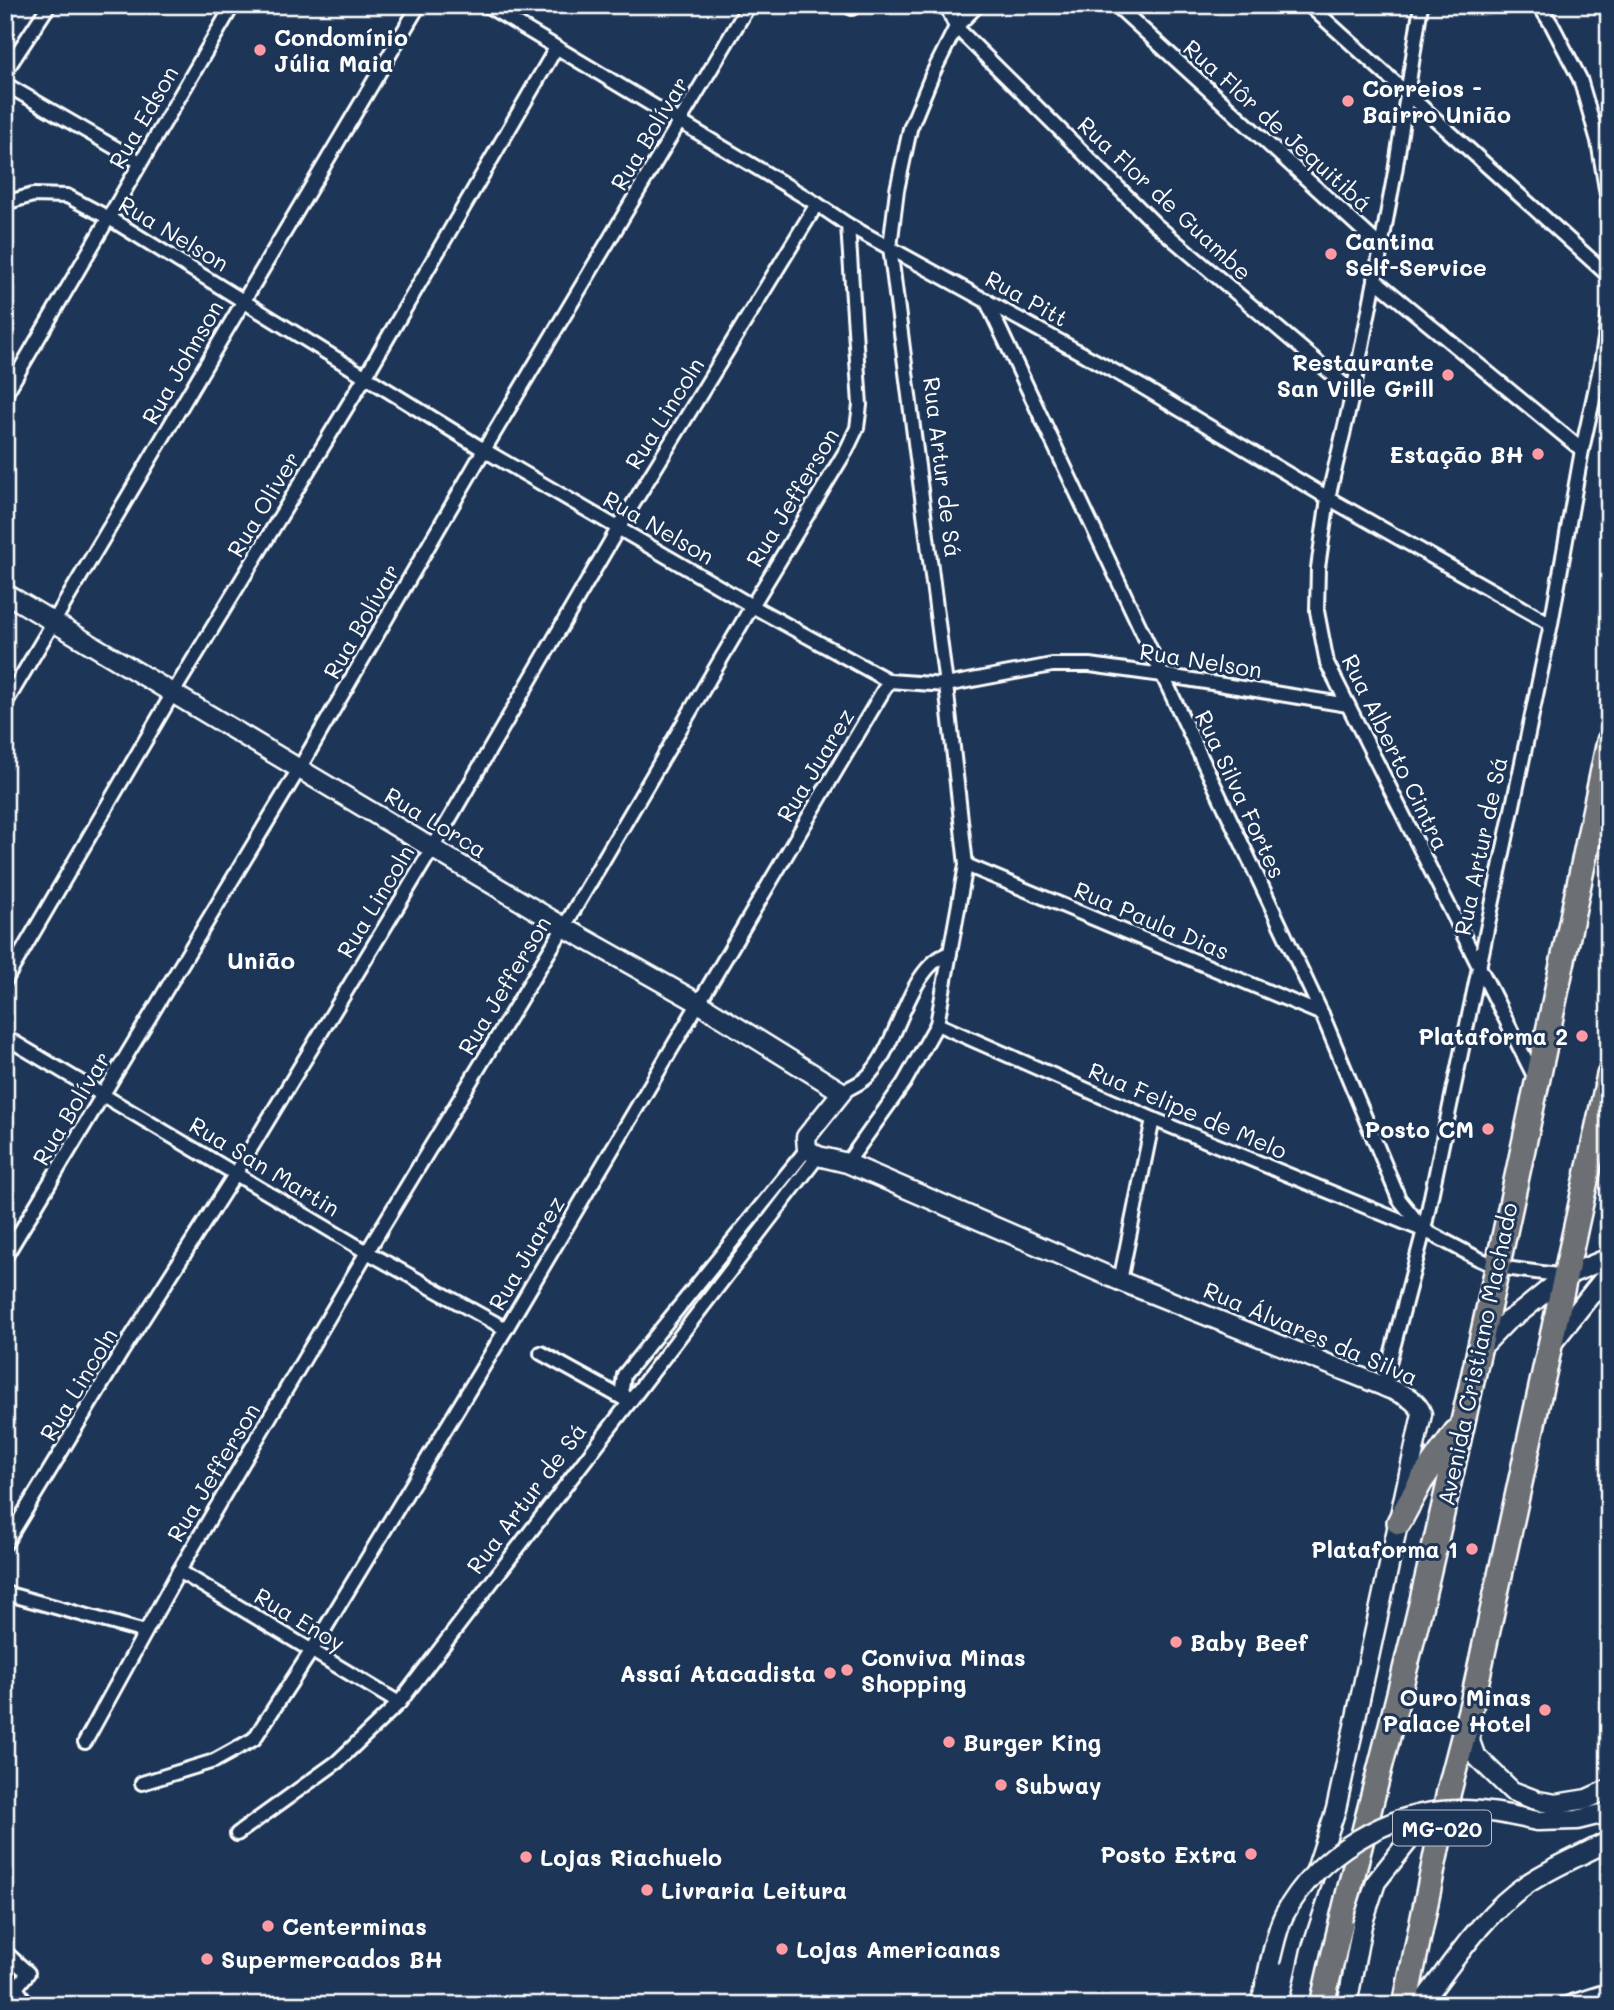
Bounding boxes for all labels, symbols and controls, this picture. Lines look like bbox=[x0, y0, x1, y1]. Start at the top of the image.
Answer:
place label: Condomínio Júlia Maia bbox=[274, 22, 408, 78]
street label: Rua Flôr de Jequitibá bbox=[1177, 32, 1379, 218]
marker: Condomínio Júlia Maia bbox=[252, 42, 268, 58]
street label: Rua Edson bbox=[101, 60, 185, 174]
street label: Rua Bolívar bbox=[603, 70, 695, 196]
place label: Correios - Bairro União bbox=[1362, 73, 1511, 129]
marker: Correios - Bairro União bbox=[1340, 93, 1356, 109]
street label: Rua Flor de Guambe bbox=[1072, 109, 1258, 287]
street label: Rua Nelson bbox=[113, 188, 235, 278]
place label: Cantina Self-Service bbox=[1345, 226, 1487, 282]
marker: Cantina Self-Service bbox=[1323, 246, 1339, 262]
street label: Rua Pitt bbox=[980, 263, 1074, 333]
street label: Rua Johnson bbox=[134, 295, 230, 429]
place label: Restaurante San Ville Grill bbox=[1277, 347, 1434, 403]
street label: Rua Lincoln bbox=[618, 351, 710, 475]
marker: Restaurante San Ville Grill bbox=[1440, 367, 1456, 383]
street label: Rua Artur de Sá bbox=[917, 375, 969, 559]
street label: Rua Jefferson bbox=[739, 422, 845, 572]
place label: Estação BH bbox=[1389, 439, 1524, 469]
street label: Rua Oliver bbox=[220, 446, 306, 562]
marker: Estação BH bbox=[1530, 446, 1546, 462]
street label: Rua Nelson bbox=[598, 483, 720, 571]
street label: Rua Bolívar bbox=[316, 558, 406, 684]
street label: Rua Nelson bbox=[1138, 636, 1264, 684]
street label: Rua Alberto Cintra bbox=[1336, 649, 1456, 855]
street label: Rua Juarez bbox=[769, 703, 861, 827]
street label: Rua Silva Fortes bbox=[1189, 705, 1293, 883]
street label: Rua Artur de Sá bbox=[1446, 754, 1514, 938]
street label: Rua Lorca bbox=[379, 780, 493, 864]
street label: Rua Lincoln bbox=[330, 839, 420, 963]
street label: Rua Paula Dias bbox=[1070, 874, 1234, 966]
street label: Rua Jefferson bbox=[451, 910, 557, 1060]
district label: União bbox=[227, 944, 295, 975]
place label: Plataforma 2 bbox=[1418, 1021, 1568, 1051]
marker: Plataforma 2 bbox=[1574, 1028, 1590, 1044]
street label: Rua Bolívar bbox=[25, 1045, 117, 1171]
street label: Rua Felipe de Melo bbox=[1084, 1055, 1292, 1165]
street label: Rua San Martin bbox=[184, 1109, 346, 1223]
place label: Posto CM bbox=[1365, 1114, 1474, 1144]
marker: Posto CM bbox=[1480, 1121, 1496, 1137]
street label: Rua Juarez bbox=[481, 1190, 571, 1316]
street label: Avenida Cristiano Machado bbox=[1430, 1200, 1524, 1508]
street label: Rua Álvares da Silva bbox=[1199, 1274, 1423, 1392]
street label: Rua Lincoln bbox=[33, 1322, 123, 1446]
street label: Rua Jefferson bbox=[160, 1397, 266, 1547]
street label: Rua Artur de Sá bbox=[459, 1416, 593, 1580]
place label: Plataforma 1 bbox=[1311, 1534, 1458, 1564]
marker: Plataforma 1 bbox=[1464, 1541, 1480, 1557]
street label: Rua Enoy bbox=[249, 1580, 351, 1658]
place label: Baby Beef bbox=[1190, 1627, 1309, 1657]
marker: Baby Beef bbox=[1168, 1634, 1184, 1650]
place label: Conviva Minas Shopping bbox=[861, 1642, 1026, 1698]
place label: Assaí Atacadista bbox=[620, 1658, 816, 1688]
marker: Conviva Minas Shopping bbox=[839, 1662, 855, 1678]
marker: Assaí Atacadista bbox=[822, 1665, 838, 1681]
place label: Ouro Minas Palace Hotel bbox=[1382, 1682, 1531, 1738]
marker: Ouro Minas Palace Hotel bbox=[1537, 1702, 1553, 1718]
place label: Burger King bbox=[963, 1727, 1101, 1757]
marker: Burger King bbox=[941, 1734, 957, 1750]
place label: Subway bbox=[1015, 1770, 1102, 1800]
marker: Subway bbox=[993, 1777, 1009, 1793]
road number: MG-020 bbox=[1393, 1811, 1491, 1846]
place label: Posto Extra bbox=[1100, 1839, 1237, 1869]
place label: Lojas Riachuelo bbox=[540, 1842, 722, 1872]
marker: Posto Extra bbox=[1243, 1846, 1259, 1862]
marker: Lojas Riachuelo bbox=[518, 1849, 534, 1865]
place label: Livraria Leitura bbox=[661, 1875, 847, 1905]
marker: Livraria Leitura bbox=[639, 1882, 655, 1898]
place label: Centerminas bbox=[282, 1911, 427, 1941]
marker: Centerminas bbox=[260, 1918, 276, 1934]
place label: Lojas Americanas bbox=[796, 1934, 1000, 1964]
marker: Lojas Americanas bbox=[774, 1941, 790, 1957]
place label: Supermercados BH bbox=[221, 1944, 443, 1974]
marker: Supermercados BH bbox=[199, 1951, 215, 1967]

